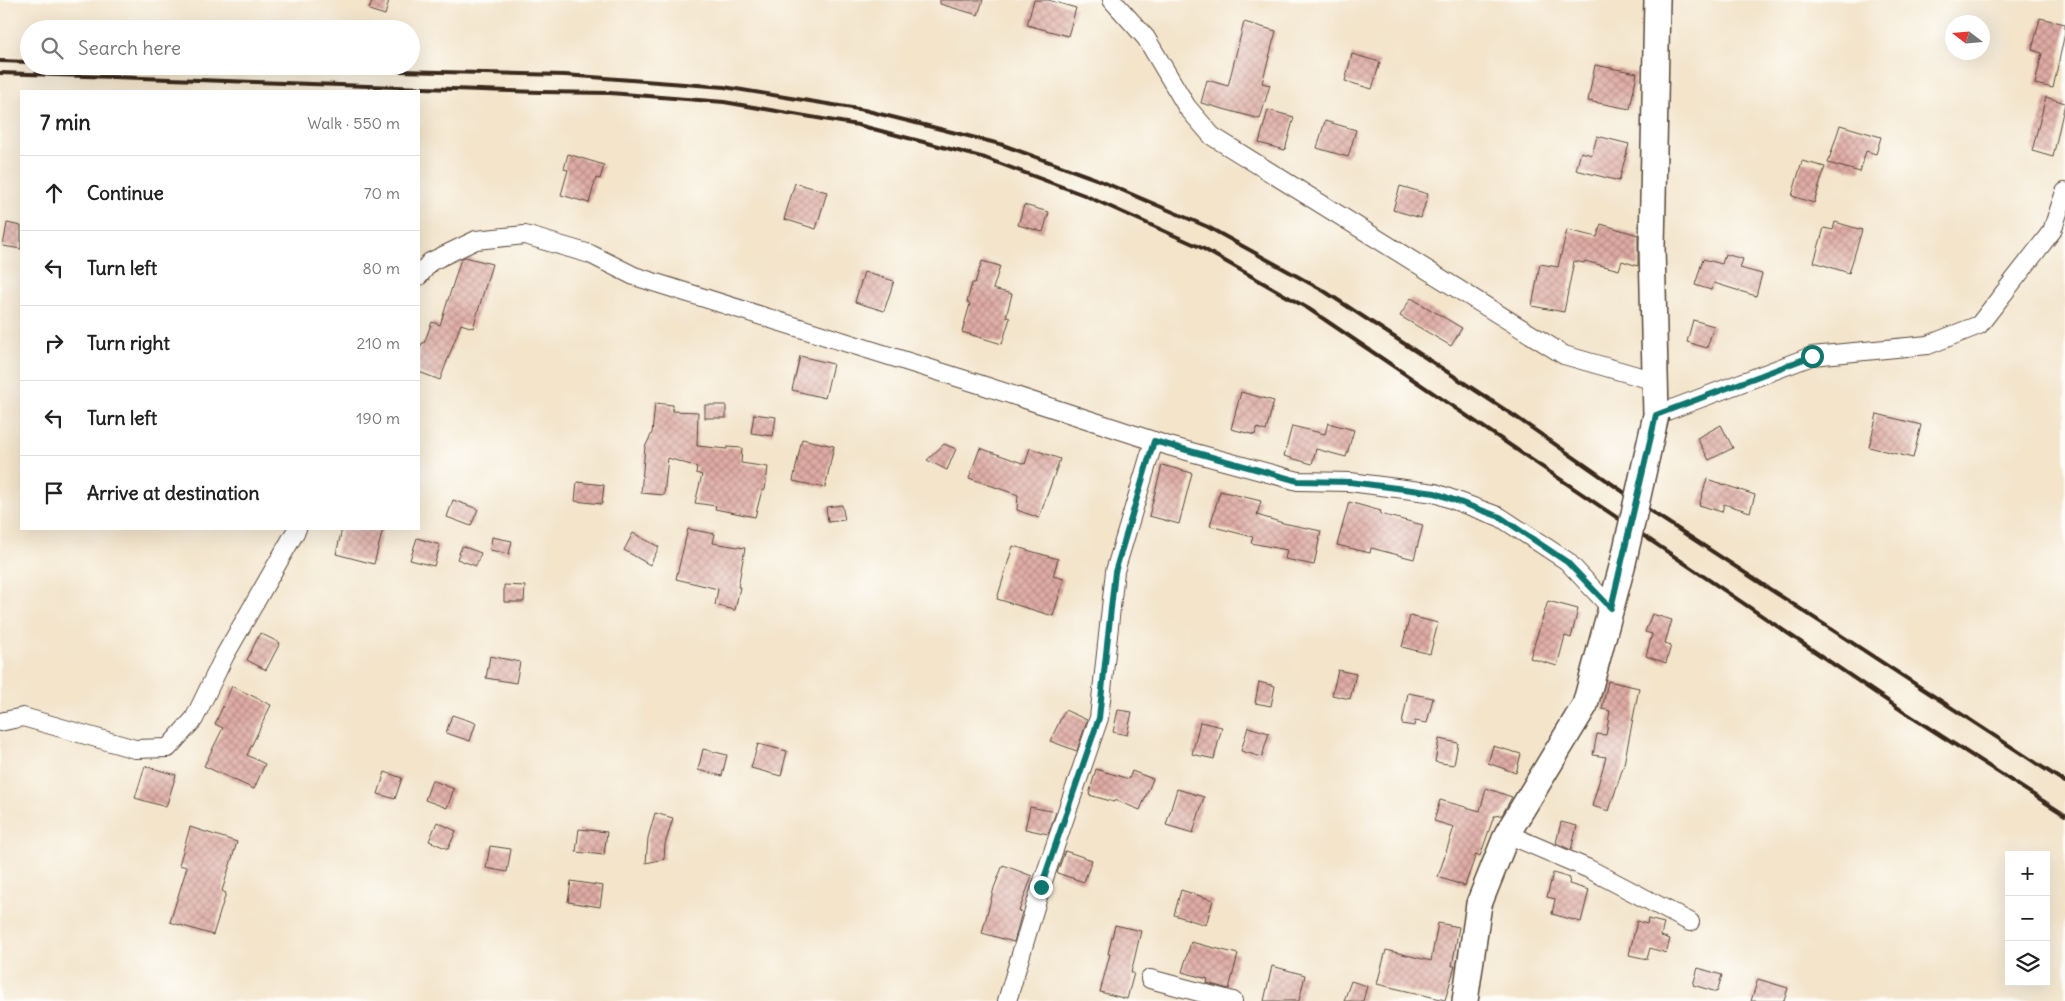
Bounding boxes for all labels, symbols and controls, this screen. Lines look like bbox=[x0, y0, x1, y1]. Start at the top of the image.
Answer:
north arrow bbox=[1945, 15, 1990, 60]
search box bbox=[20, 20, 420, 75]
icon: search bbox=[38, 34, 66, 62]
text: Search here bbox=[78, 36, 181, 60]
text: 7 min bbox=[40, 109, 91, 136]
text: Walk · 550 m bbox=[307, 113, 400, 133]
icon: ahead bbox=[40, 179, 68, 207]
text: Continue bbox=[87, 181, 164, 205]
text: 70 m bbox=[364, 183, 400, 203]
icon: left bbox=[40, 254, 68, 282]
text: Turn left bbox=[87, 256, 157, 280]
text: 80 m bbox=[362, 258, 400, 278]
icon: right bbox=[40, 329, 68, 357]
text: Turn right bbox=[87, 331, 170, 355]
text: 210 m bbox=[357, 333, 400, 353]
route start bbox=[1801, 345, 1824, 368]
icon: left bbox=[40, 404, 68, 432]
text: Turn left bbox=[87, 406, 157, 430]
text: 190 m bbox=[356, 408, 400, 428]
icon: arrive bbox=[40, 479, 68, 507]
text: Arrive at destination bbox=[87, 481, 260, 505]
map controls bbox=[2005, 851, 2050, 986]
button: + bbox=[2005, 851, 2050, 896]
route end bbox=[1030, 876, 1053, 899]
button: − bbox=[2005, 896, 2050, 941]
button: layers bbox=[2005, 941, 2050, 986]

